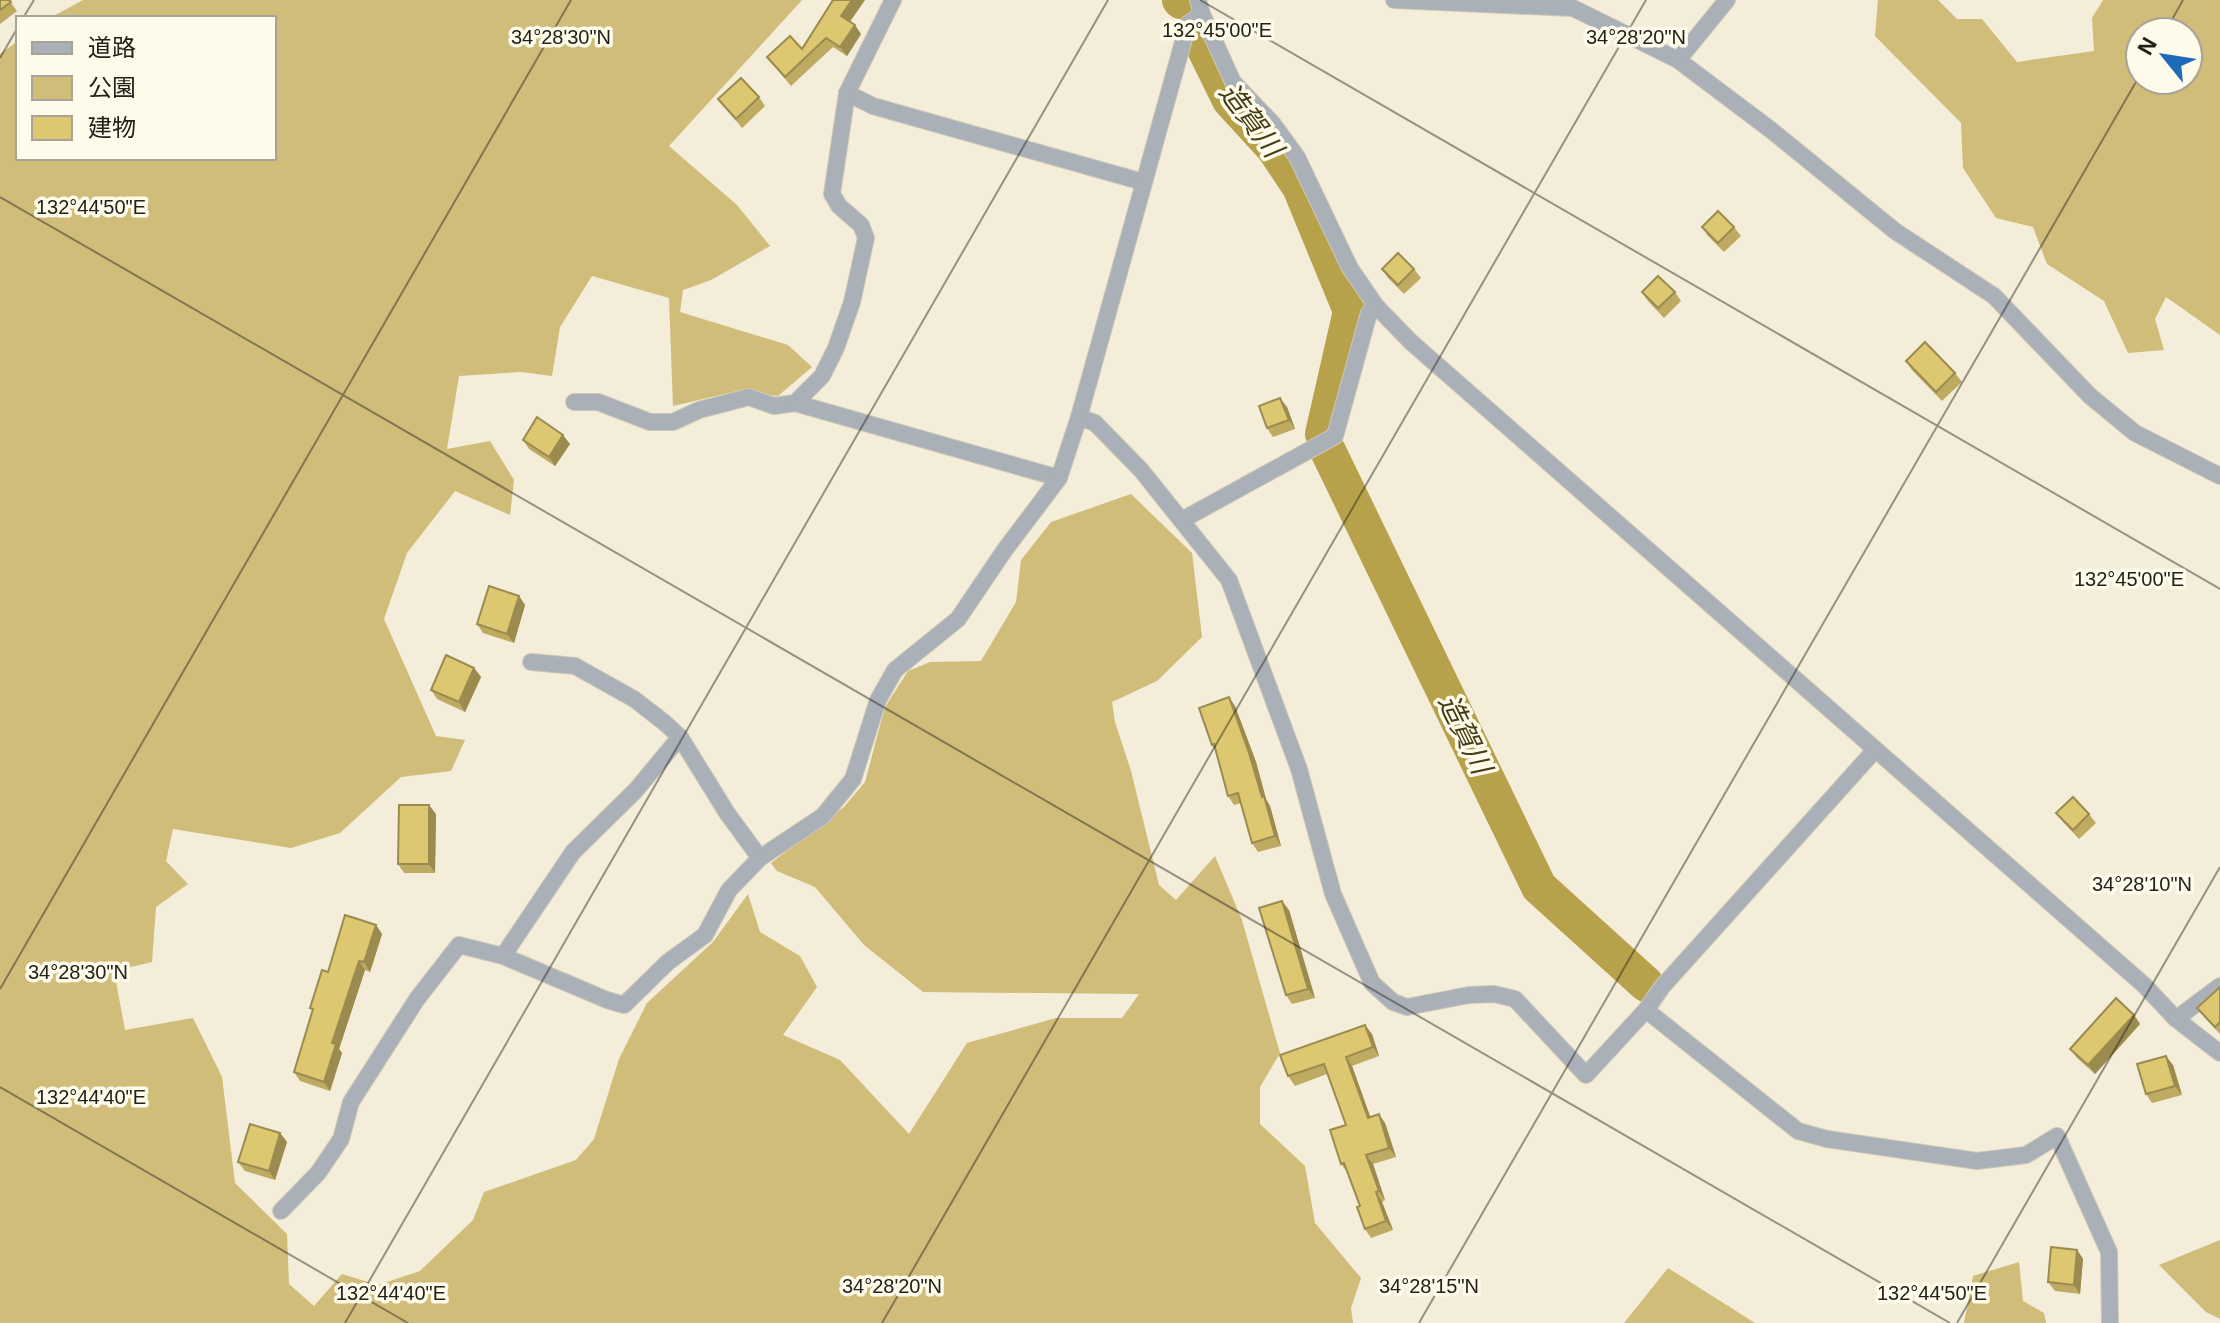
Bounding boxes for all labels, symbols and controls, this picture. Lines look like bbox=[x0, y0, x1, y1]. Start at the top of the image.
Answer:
legend bbox=[16, 16, 276, 160]
north arrow bbox=[2124, 16, 2204, 96]
text: 132°45'00"E bbox=[1162, 19, 1272, 41]
text: 34°28'30"N bbox=[511, 26, 611, 48]
text: 34°28'20"N bbox=[1586, 26, 1686, 48]
text: N bbox=[2132, 33, 2162, 59]
text: 道路 bbox=[88, 34, 136, 61]
text: 公園 bbox=[88, 74, 136, 101]
water label: 造賀川 bbox=[1213, 77, 1290, 165]
text: 建物 bbox=[88, 114, 136, 141]
text: 132°44'50"E bbox=[36, 196, 146, 218]
text: 132°45'00"E bbox=[2074, 568, 2184, 590]
water label: 造賀川 bbox=[1433, 689, 1499, 781]
text: 34°28'10"N bbox=[2092, 873, 2192, 895]
text: 34°28'30"N bbox=[28, 961, 128, 983]
text: 132°44'40"E bbox=[36, 1086, 146, 1108]
text: 34°28'20"N bbox=[842, 1275, 942, 1297]
text: 34°28'15"N bbox=[1379, 1275, 1479, 1297]
text: 132°44'40"E bbox=[336, 1282, 446, 1304]
text: 132°44'50"E bbox=[1877, 1282, 1987, 1304]

